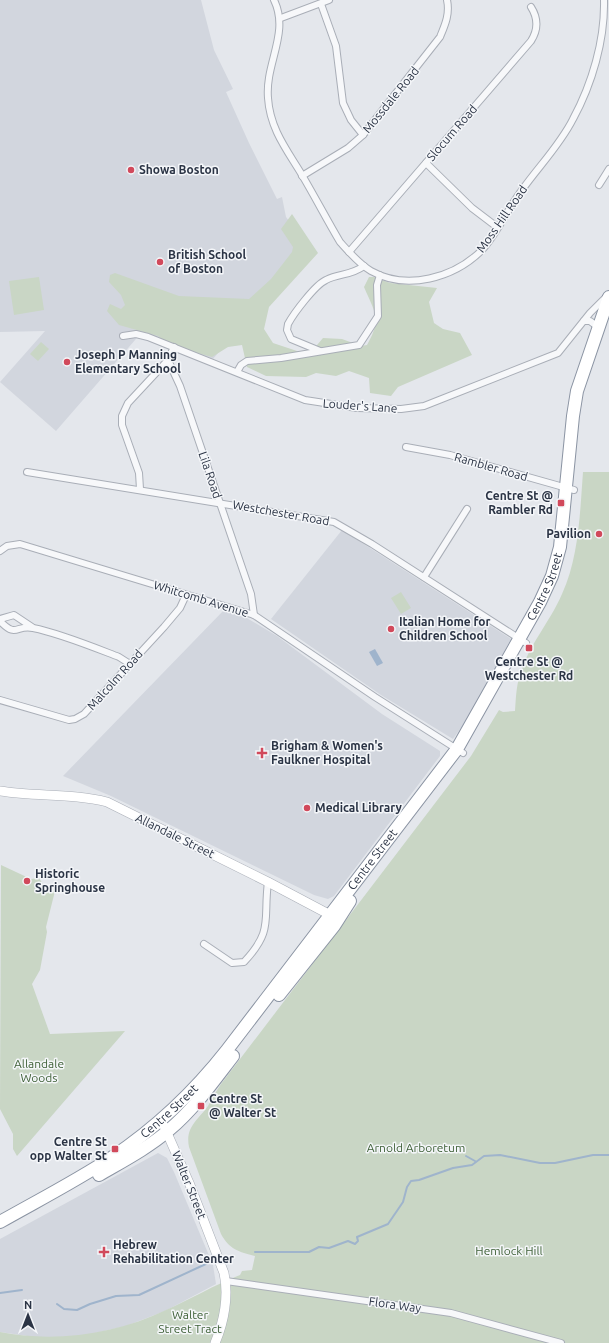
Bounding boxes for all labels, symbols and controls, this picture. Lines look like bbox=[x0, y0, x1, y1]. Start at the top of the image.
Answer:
street label: Mossdale Road bbox=[360, 64, 421, 135]
street label: Slocum Road bbox=[424, 102, 479, 163]
place label: Showa Boston bbox=[139, 163, 219, 176]
marker: Showa Boston bbox=[126, 165, 136, 175]
street label: Moss Hill Road bbox=[474, 183, 529, 255]
place label: British School of Boston bbox=[168, 248, 246, 275]
marker: British School of Boston bbox=[155, 257, 165, 267]
place label: Joseph P Manning Elementary School bbox=[75, 348, 181, 375]
marker: Joseph P Manning Elementary School bbox=[62, 357, 72, 367]
street label: Louder's Lane bbox=[322, 396, 398, 415]
street label: Lila Road bbox=[196, 450, 225, 500]
street label: Rambler Road bbox=[453, 450, 529, 483]
place label: Centre St @ Rambler Rd bbox=[485, 489, 553, 516]
street label: Westchester Road bbox=[232, 498, 330, 527]
marker: Centre St @ Rambler Rd bbox=[556, 498, 566, 508]
place label: Pavilion bbox=[546, 527, 591, 540]
marker: Pavilion bbox=[594, 529, 604, 539]
street label: Centre Street bbox=[524, 551, 564, 623]
street label: Whitcomb Avenue bbox=[152, 578, 250, 619]
place label: Italian Home for Children School bbox=[399, 615, 491, 642]
marker: Italian Home for Children School bbox=[386, 624, 396, 634]
marker: Centre St @ Westchester Rd bbox=[524, 643, 534, 653]
street label: Malcolm Road bbox=[84, 647, 145, 712]
place label: Centre St @ Westchester Rd bbox=[485, 655, 573, 682]
place label: Brigham & Women's Faulkner Hospital bbox=[271, 739, 383, 766]
marker: Brigham & Women's Faulkner Hospital bbox=[256, 747, 268, 759]
place label: Medical Library bbox=[315, 801, 403, 814]
marker: Medical Library bbox=[302, 803, 312, 813]
street label: Allandale Street bbox=[134, 811, 217, 860]
street label: Centre Street bbox=[345, 826, 400, 892]
place label: Historic Springhouse bbox=[35, 867, 105, 894]
marker: Historic Springhouse bbox=[22, 876, 32, 886]
park label: Allandale Woods bbox=[14, 1057, 64, 1084]
street label: Centre Street bbox=[138, 1081, 200, 1140]
place label: Centre St @ Walter St bbox=[209, 1092, 276, 1119]
marker: Centre St @ Walter St bbox=[196, 1101, 206, 1111]
place label: Centre St opp Walter St bbox=[30, 1135, 107, 1162]
park label: Arnold Arboretum bbox=[367, 1141, 465, 1154]
marker: Centre St opp Walter St bbox=[110, 1144, 120, 1154]
street label: Walter Street bbox=[170, 1149, 209, 1221]
place label: Hebrew Rehabilitation Center bbox=[113, 1238, 234, 1265]
park label: Hemlock Hill bbox=[475, 1244, 543, 1257]
marker: Hebrew Rehabilitation Center bbox=[98, 1246, 110, 1258]
street label: Flora Way bbox=[368, 1294, 422, 1315]
north arrow bbox=[8, 1295, 48, 1335]
text: N bbox=[24, 1299, 32, 1311]
park label: Walter Street Tract bbox=[158, 1308, 222, 1335]

